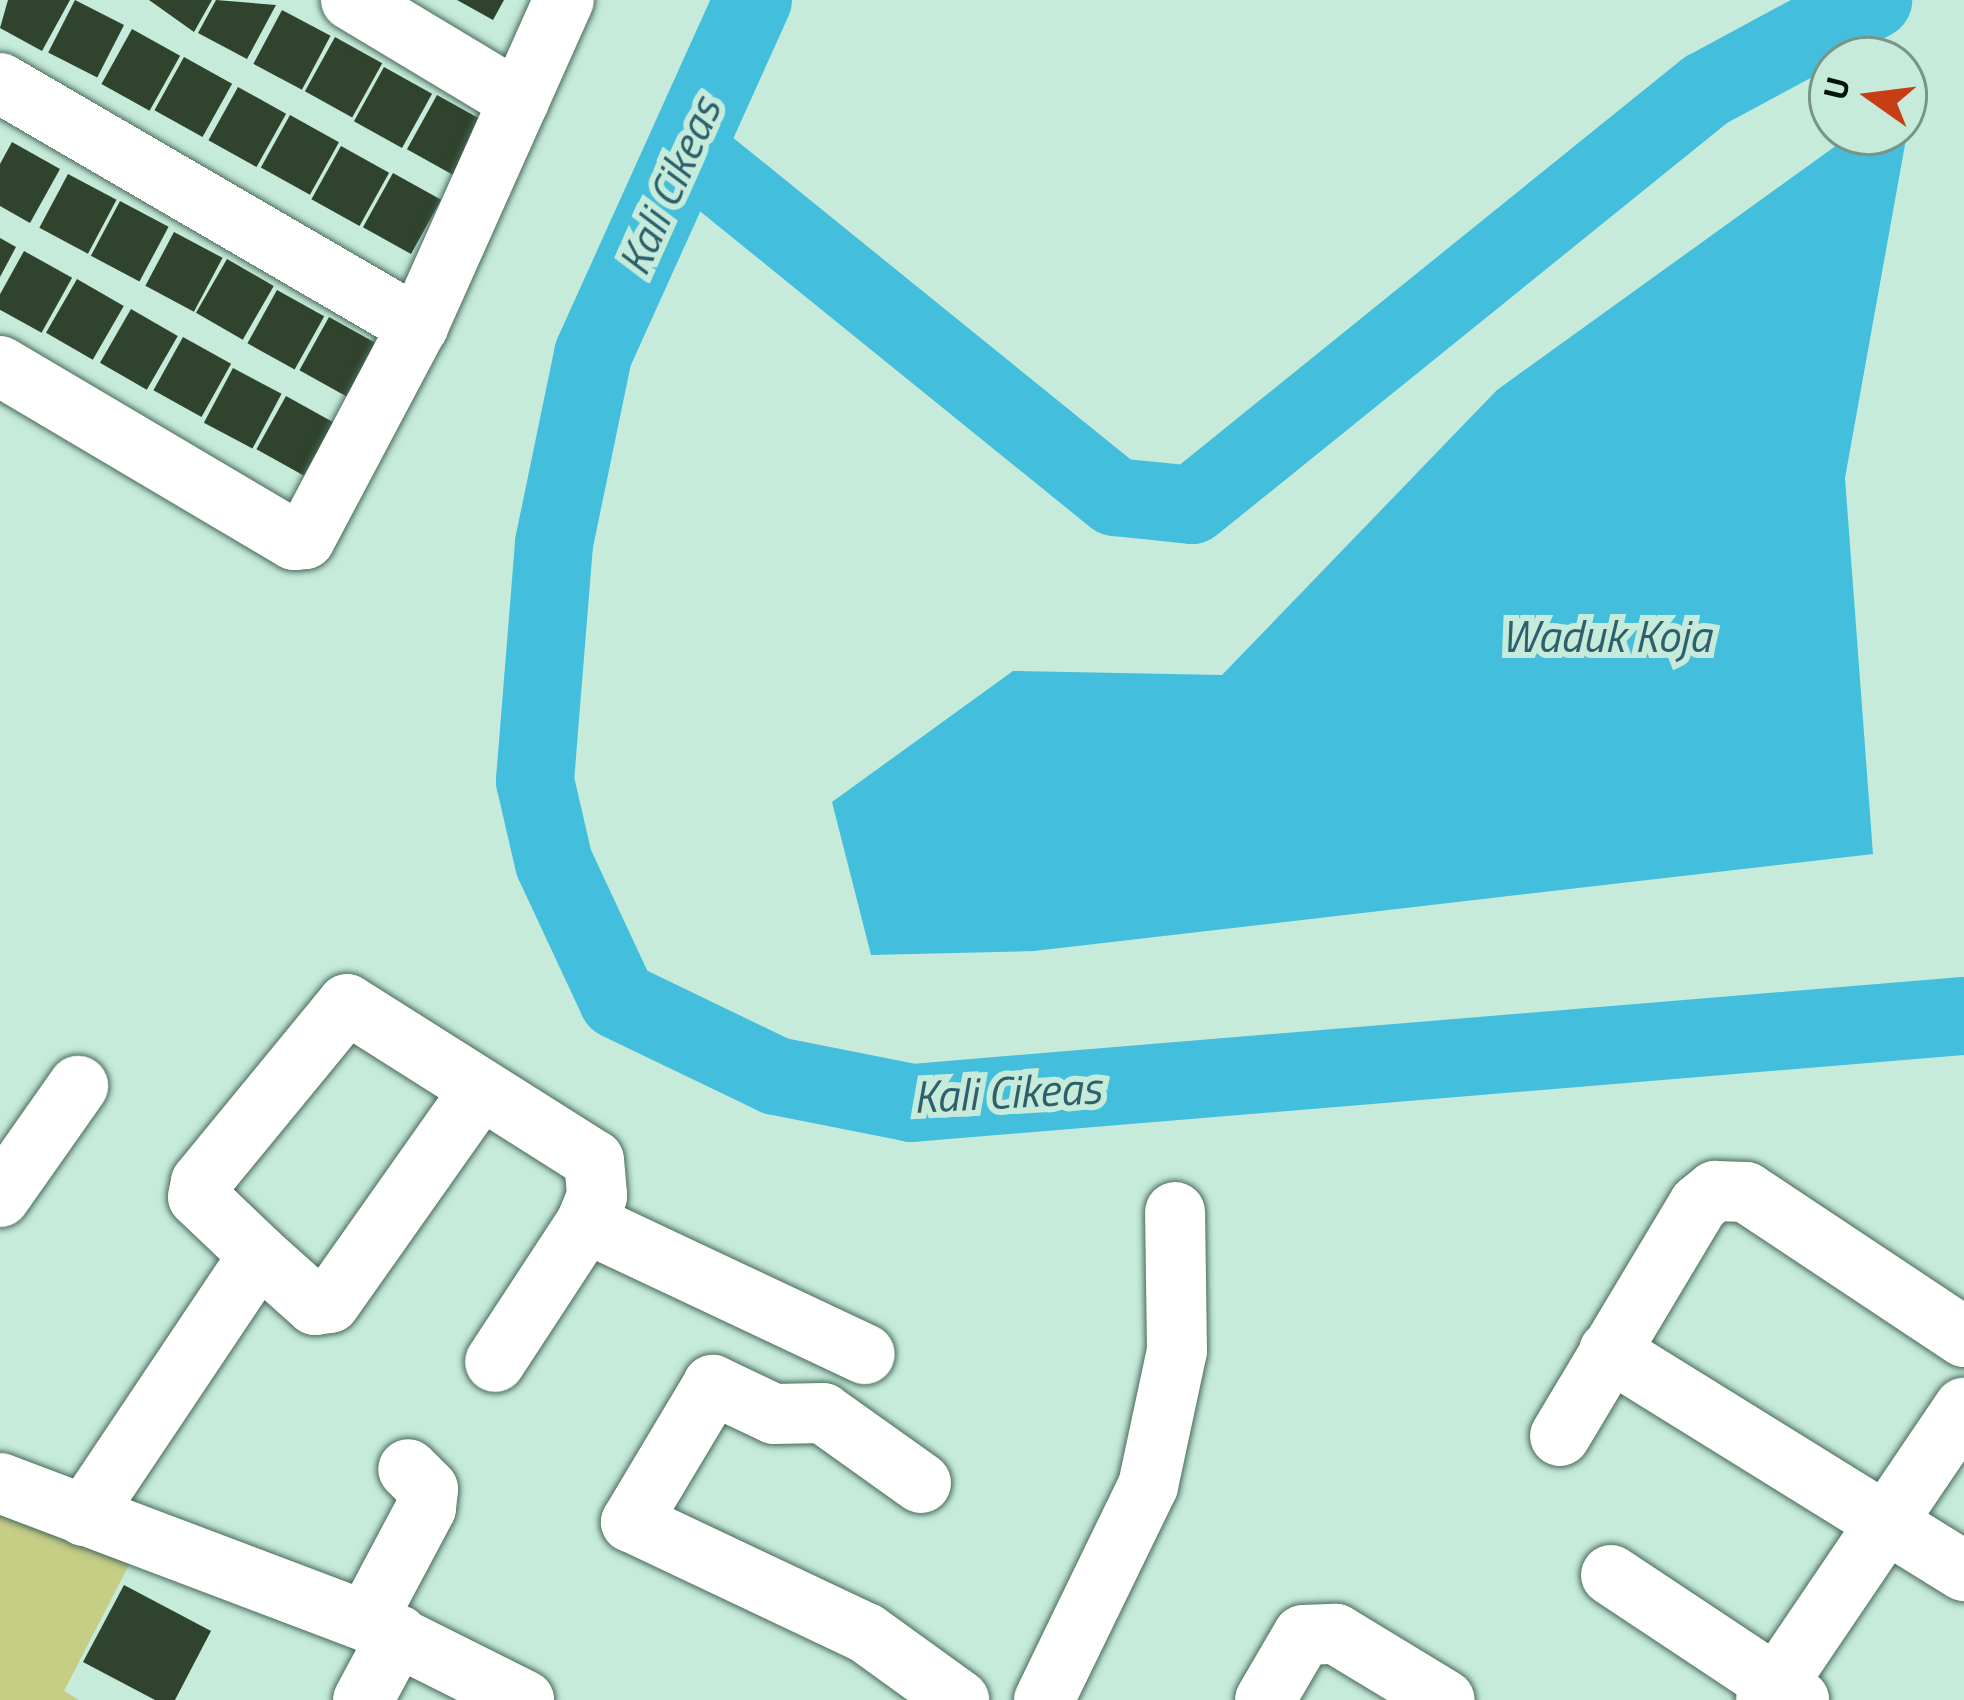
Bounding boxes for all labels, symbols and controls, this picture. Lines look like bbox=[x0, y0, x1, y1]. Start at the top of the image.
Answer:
north arrow bbox=[1808, 36, 1928, 156]
text: U bbox=[1809, 71, 1863, 105]
water label: Kali Cikeas bbox=[606, 89, 732, 283]
water label: Waduk Koja bbox=[1501, 609, 1711, 663]
water label: Kali Cikeas bbox=[912, 1060, 1102, 1124]

